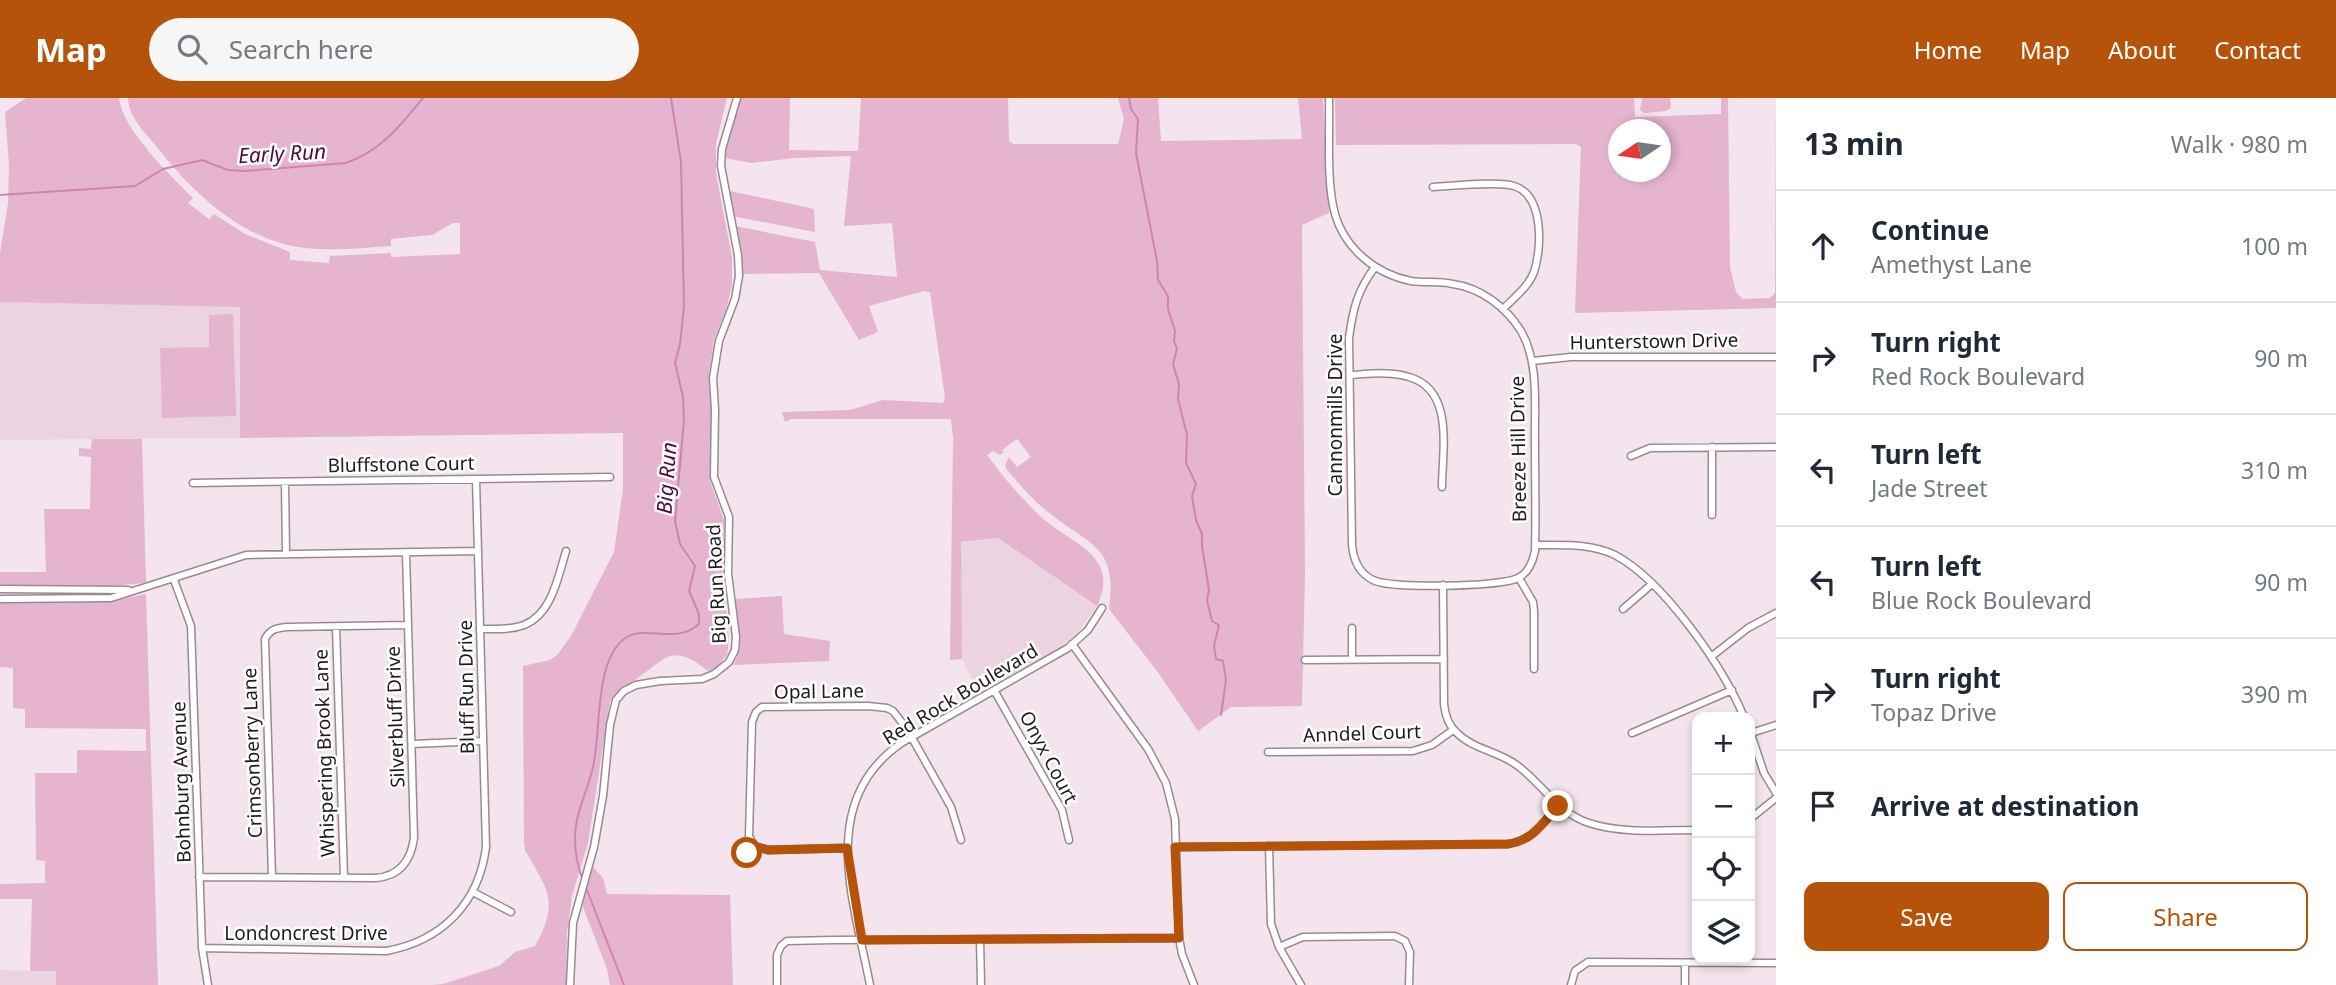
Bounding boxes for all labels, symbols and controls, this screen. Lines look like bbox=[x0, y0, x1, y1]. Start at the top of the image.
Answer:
search box bbox=[149, 18, 639, 81]
text: Map bbox=[35, 27, 107, 72]
icon: search bbox=[173, 30, 211, 68]
text: Search here bbox=[229, 31, 373, 67]
text: Home bbox=[1914, 33, 1982, 66]
text: Map bbox=[2020, 33, 2070, 66]
text: About bbox=[2108, 33, 2176, 66]
text: Contact bbox=[2214, 33, 2301, 66]
north arrow bbox=[1608, 119, 1671, 182]
text: 13 min bbox=[1804, 123, 1904, 164]
text: Walk · 980 m bbox=[2171, 128, 2308, 160]
water label: Early Run bbox=[237, 137, 327, 169]
text: Continue bbox=[1871, 212, 1989, 248]
icon: ahead bbox=[1804, 227, 1842, 265]
text: 100 m bbox=[2241, 230, 2308, 262]
text: Amethyst Lane bbox=[1871, 248, 2032, 280]
text: Turn right bbox=[1871, 324, 2001, 360]
street label: Hunterstown Drive bbox=[1569, 327, 1739, 355]
street label: Cannonmills Drive bbox=[1322, 334, 1348, 496]
icon: right bbox=[1804, 339, 1842, 377]
text: 90 m bbox=[2254, 342, 2308, 374]
text: Red Rock Boulevard bbox=[1871, 360, 2085, 392]
street label: Breeze Hill Drive bbox=[1504, 376, 1532, 522]
text: Turn left bbox=[1871, 436, 1982, 472]
water label: Big Run bbox=[650, 441, 682, 515]
street label: Bluffstone Court bbox=[327, 450, 475, 478]
icon: left bbox=[1804, 451, 1842, 489]
text: 310 m bbox=[2241, 454, 2308, 486]
text: Jade Street bbox=[1871, 472, 1988, 504]
street label: Big Run Road bbox=[700, 524, 732, 644]
text: Turn left bbox=[1871, 548, 1982, 584]
icon: left bbox=[1804, 563, 1842, 601]
text: 90 m bbox=[2254, 566, 2308, 598]
text: Blue Rock Boulevard bbox=[1871, 584, 2092, 616]
street label: Bluff Run Drive bbox=[452, 620, 480, 754]
street label: Red Rock Boulevard bbox=[877, 637, 1043, 751]
street label: Silverbluff Drive bbox=[380, 646, 410, 788]
street label: Whispering Brook Lane bbox=[307, 649, 341, 857]
text: Turn right bbox=[1871, 660, 2001, 696]
street label: Crimsonberry Lane bbox=[236, 667, 268, 839]
icon: right bbox=[1804, 675, 1842, 713]
street label: Opal Lane bbox=[774, 677, 864, 705]
text: 390 m bbox=[2241, 678, 2308, 710]
text: Topaz Drive bbox=[1871, 696, 1997, 728]
street label: Bohnburg Avenue bbox=[165, 701, 197, 863]
street label: Onyx Court bbox=[1014, 706, 1084, 808]
map controls bbox=[1692, 712, 1755, 964]
button: + bbox=[1692, 712, 1755, 775]
street label: Anndel Court bbox=[1303, 718, 1421, 748]
button: − bbox=[1692, 775, 1755, 838]
icon: arrive bbox=[1804, 787, 1842, 825]
text: Arrive at destination bbox=[1871, 788, 2140, 824]
route end bbox=[1542, 790, 1573, 821]
route start bbox=[731, 837, 762, 868]
button: locate bbox=[1692, 838, 1755, 901]
button: Save bbox=[1804, 882, 2049, 951]
button: Share bbox=[2063, 882, 2308, 951]
button: layers bbox=[1692, 901, 1755, 964]
street label: Londoncrest Drive bbox=[224, 920, 388, 946]

